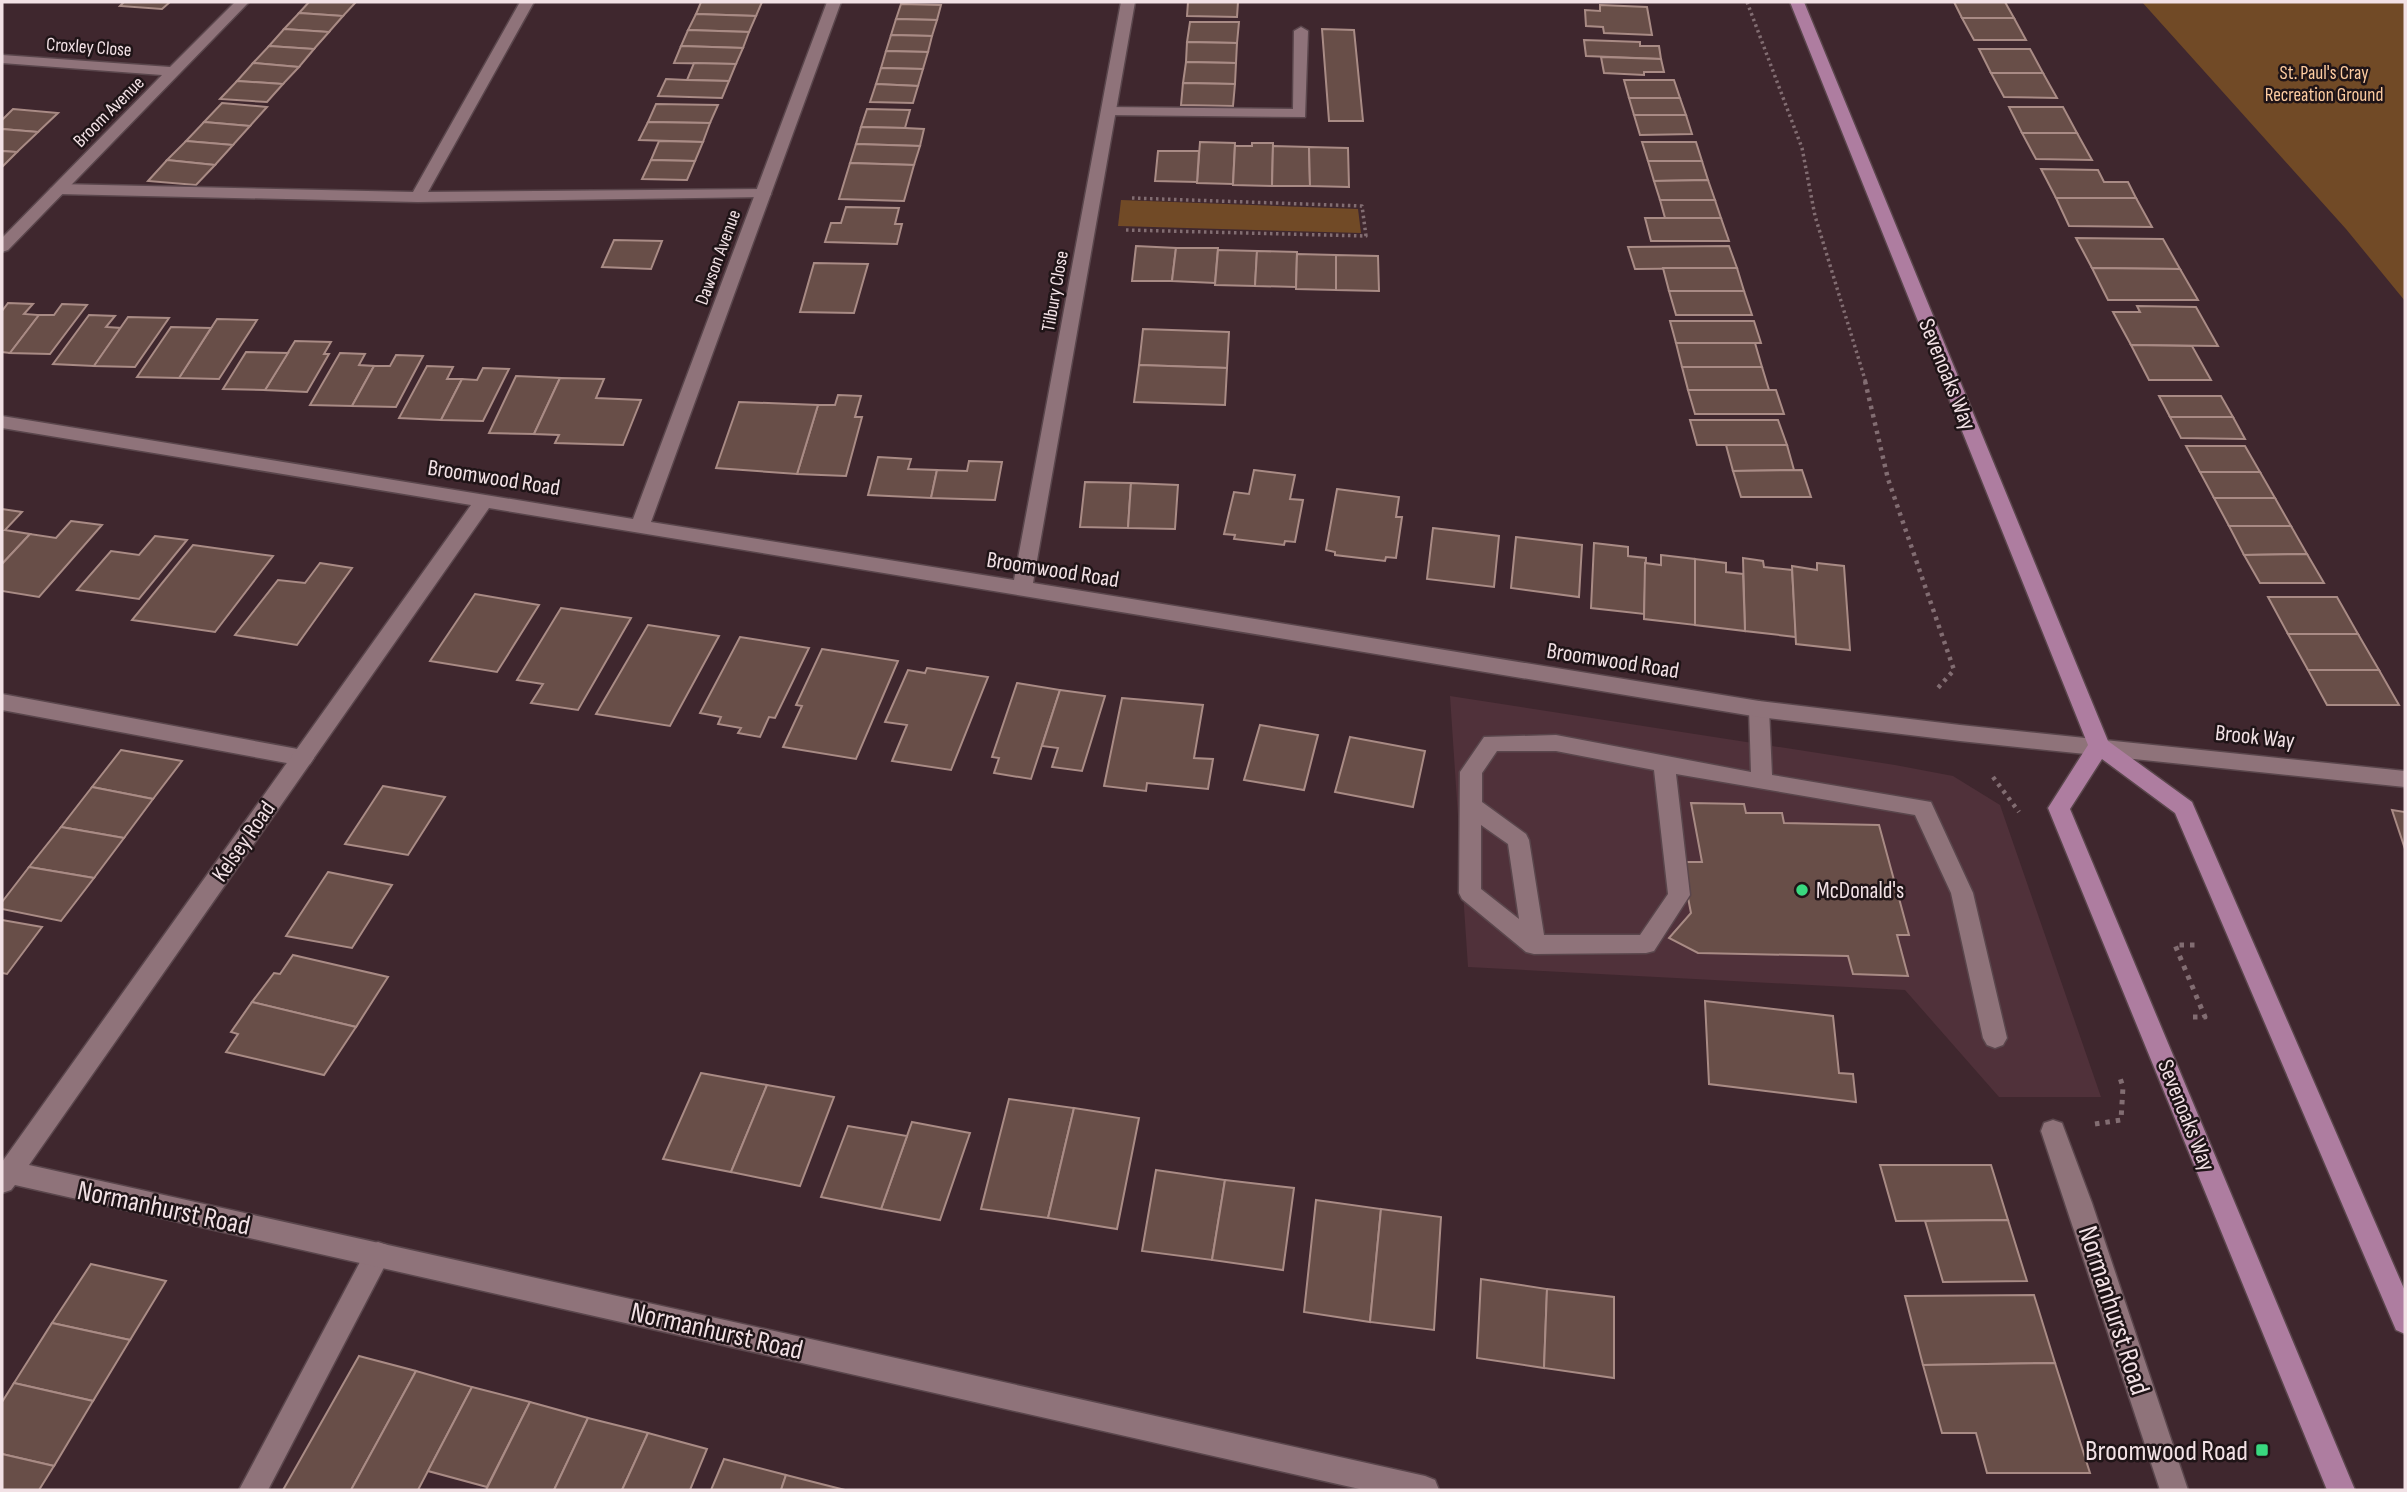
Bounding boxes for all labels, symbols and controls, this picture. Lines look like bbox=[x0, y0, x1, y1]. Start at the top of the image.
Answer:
street label: Croxley Close bbox=[45, 33, 132, 62]
park label: St. Paul's Cray Recreation Ground bbox=[2265, 62, 2383, 107]
street label: Broom Avenue bbox=[69, 72, 149, 152]
street label: Dawson Avenue bbox=[691, 207, 746, 308]
street label: Tilbury Close bbox=[1037, 249, 1074, 333]
street label: Sevenoaks Way bbox=[1912, 315, 1982, 434]
street label: Broomwood Road bbox=[426, 454, 562, 502]
street label: Broomwood Road bbox=[985, 546, 1121, 594]
street label: Broomwood Road bbox=[1545, 637, 1681, 685]
street label: Brook Way bbox=[2214, 719, 2296, 755]
street label: Kelsey Road bbox=[206, 796, 282, 887]
place label: McDonald's bbox=[1816, 877, 1904, 905]
marker: McDonald's bbox=[1794, 882, 1810, 898]
street label: Sevenoaks Way bbox=[2151, 1056, 2221, 1175]
street label: Normanhurst Road bbox=[74, 1174, 253, 1243]
street label: Normanhurst Road bbox=[2071, 1222, 2156, 1399]
street label: Normanhurst Road bbox=[627, 1296, 806, 1367]
place label: Broomwood Road bbox=[2085, 1435, 2248, 1468]
marker: Broomwood Road bbox=[2254, 1442, 2270, 1458]

